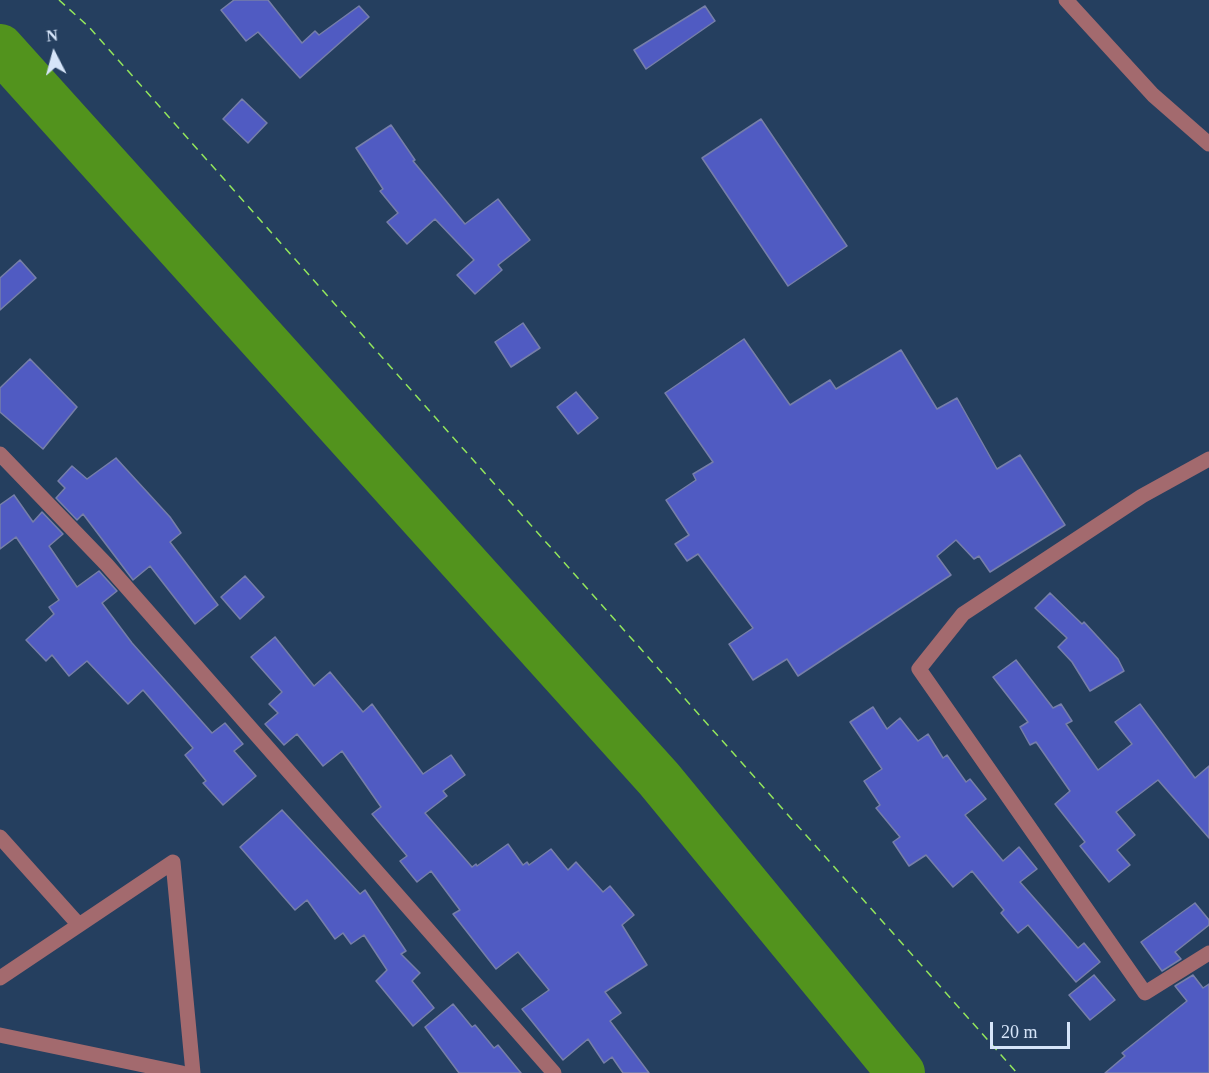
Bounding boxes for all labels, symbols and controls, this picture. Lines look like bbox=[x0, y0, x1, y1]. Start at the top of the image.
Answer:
north arrow bbox=[24, 24, 84, 84]
text: N bbox=[45, 27, 59, 45]
scale bar bbox=[993, 1010, 1072, 1048]
text: 20 m bbox=[1001, 1022, 1038, 1042]

